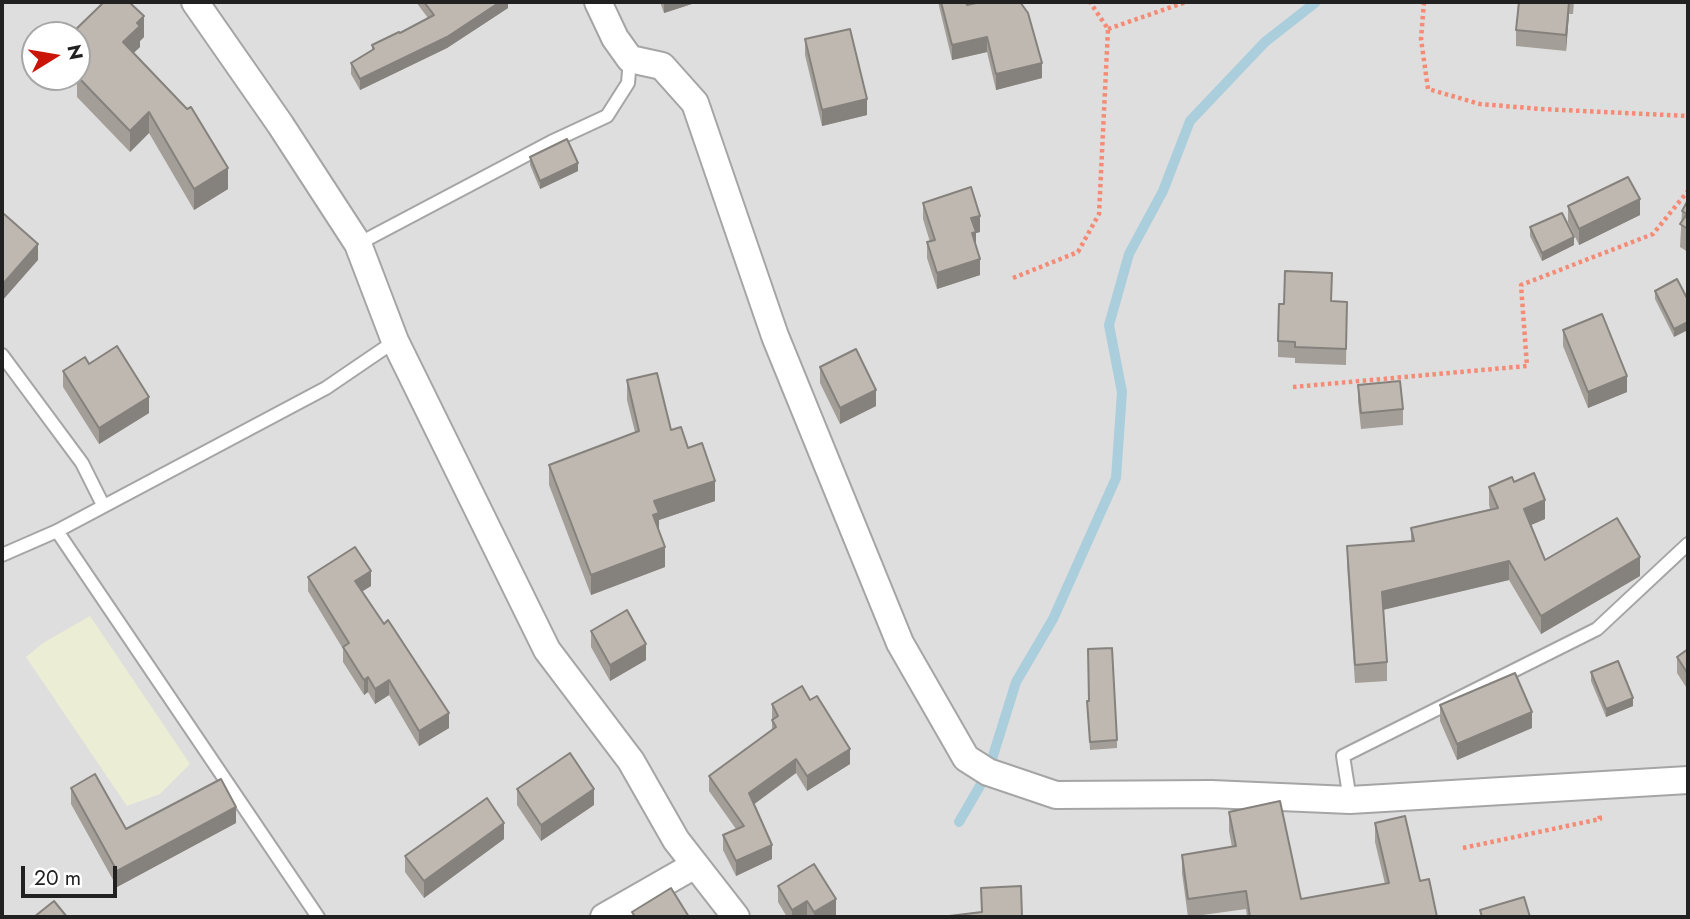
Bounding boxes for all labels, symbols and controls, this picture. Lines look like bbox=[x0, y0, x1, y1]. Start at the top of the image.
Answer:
north arrow bbox=[21, 21, 91, 91]
text: N bbox=[60, 42, 90, 62]
scale bar bbox=[24, 852, 121, 896]
text: 20 m bbox=[34, 863, 81, 893]

